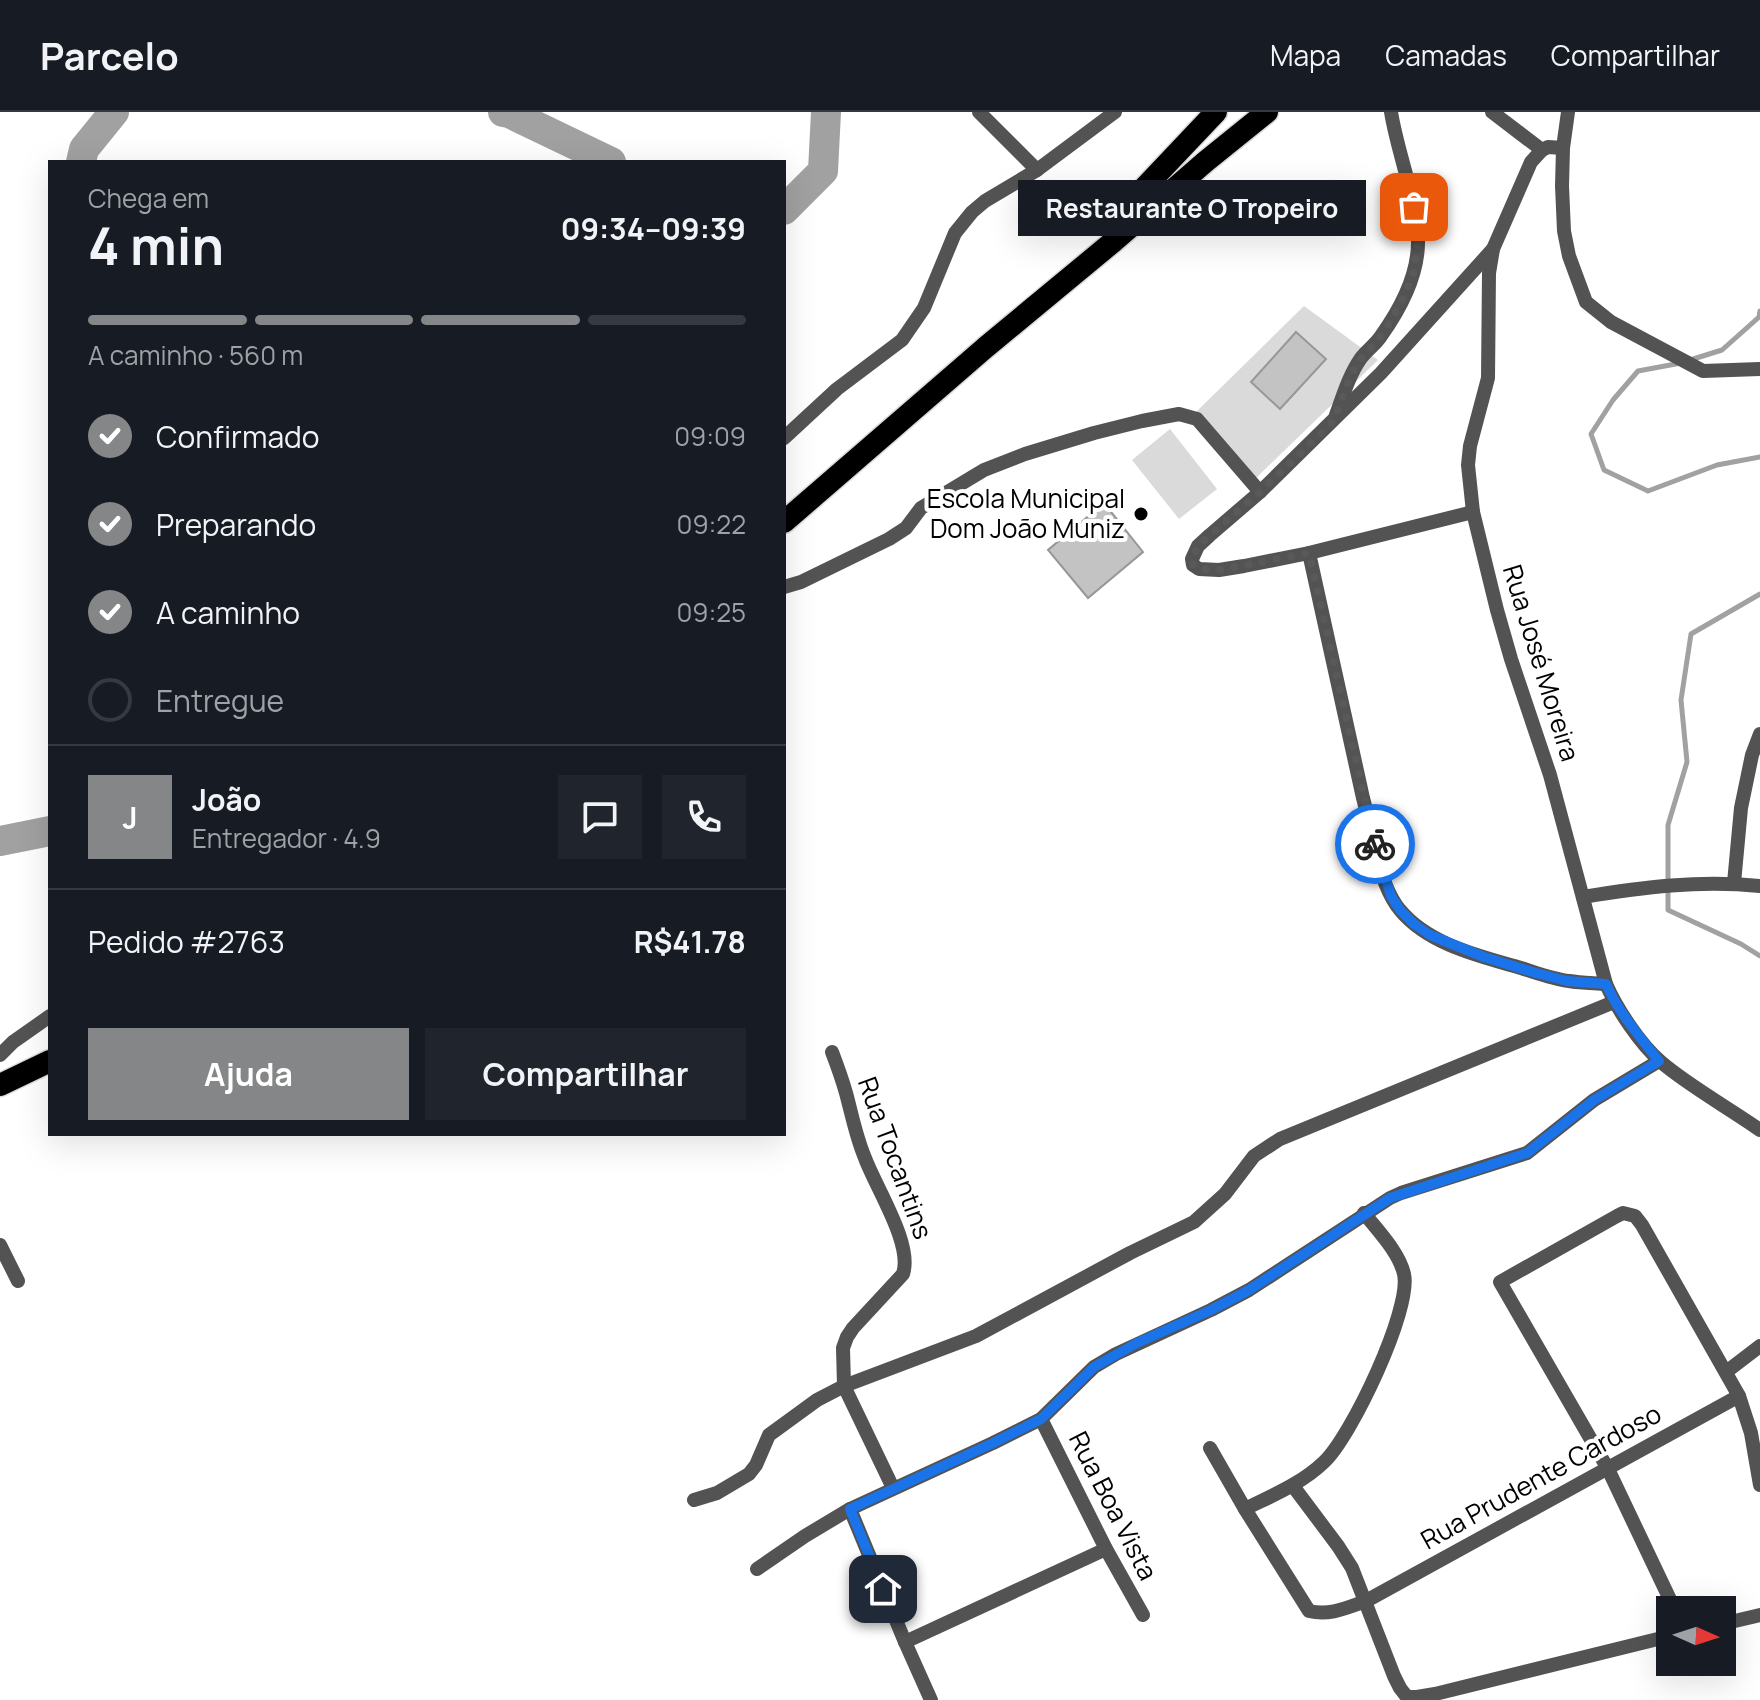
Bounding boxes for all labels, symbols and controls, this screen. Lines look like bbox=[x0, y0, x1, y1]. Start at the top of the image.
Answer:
text: Parcelo bbox=[40, 29, 179, 81]
text: Mapa bbox=[1270, 36, 1341, 74]
text: Camadas bbox=[1385, 36, 1507, 74]
text: Compartilhar bbox=[1551, 36, 1720, 74]
pin bbox=[1380, 173, 1448, 241]
callout: Restaurante O Tropeiro bbox=[1018, 179, 1366, 235]
text: Chega em bbox=[88, 180, 209, 216]
icon: bag bbox=[1392, 185, 1436, 229]
text: Restaurante O Tropeiro bbox=[1046, 190, 1338, 226]
text: 09:34–09:39 bbox=[561, 208, 746, 249]
text: 4 min bbox=[88, 210, 224, 281]
text: A caminho · 560 m bbox=[88, 337, 303, 373]
icon: check bbox=[88, 414, 132, 458]
text: Confirmado bbox=[156, 416, 320, 457]
text: 09:09 bbox=[674, 418, 746, 454]
place label: Escola Municipal Dom João Muniz bbox=[927, 480, 1125, 546]
icon: check bbox=[88, 502, 132, 546]
text: Preparando bbox=[156, 504, 316, 545]
marker: Escola Municipal Dom João Muniz bbox=[1132, 505, 1150, 523]
text: 09:22 bbox=[677, 506, 746, 542]
street label: Rua José Moreira bbox=[1495, 560, 1589, 765]
icon: check bbox=[88, 590, 132, 634]
text: A caminho bbox=[156, 592, 300, 633]
text: 09:25 bbox=[676, 594, 746, 630]
text: Entregue bbox=[156, 680, 284, 721]
button: chat bbox=[558, 775, 642, 859]
button: phone bbox=[662, 775, 746, 859]
text: João bbox=[192, 779, 261, 820]
text: J bbox=[122, 797, 138, 838]
courier bbox=[1335, 804, 1415, 884]
text: Entregador · 4.9 bbox=[192, 820, 381, 856]
icon: bike bbox=[1353, 822, 1397, 866]
text: Pedido #2763 bbox=[88, 921, 285, 962]
text: R$41.78 bbox=[634, 921, 746, 962]
button: Ajuda bbox=[88, 1028, 409, 1120]
button: Compartilhar bbox=[425, 1028, 746, 1120]
street label: Rua Tocantins bbox=[850, 1072, 942, 1244]
street label: Rua Prudente Cardoso bbox=[1414, 1395, 1667, 1557]
street label: Rua Boa Vista bbox=[1061, 1425, 1167, 1586]
pin bbox=[849, 1555, 917, 1623]
icon: home bbox=[861, 1567, 905, 1611]
north arrow bbox=[1656, 1596, 1736, 1676]
map controls bbox=[1656, 1596, 1736, 1676]

